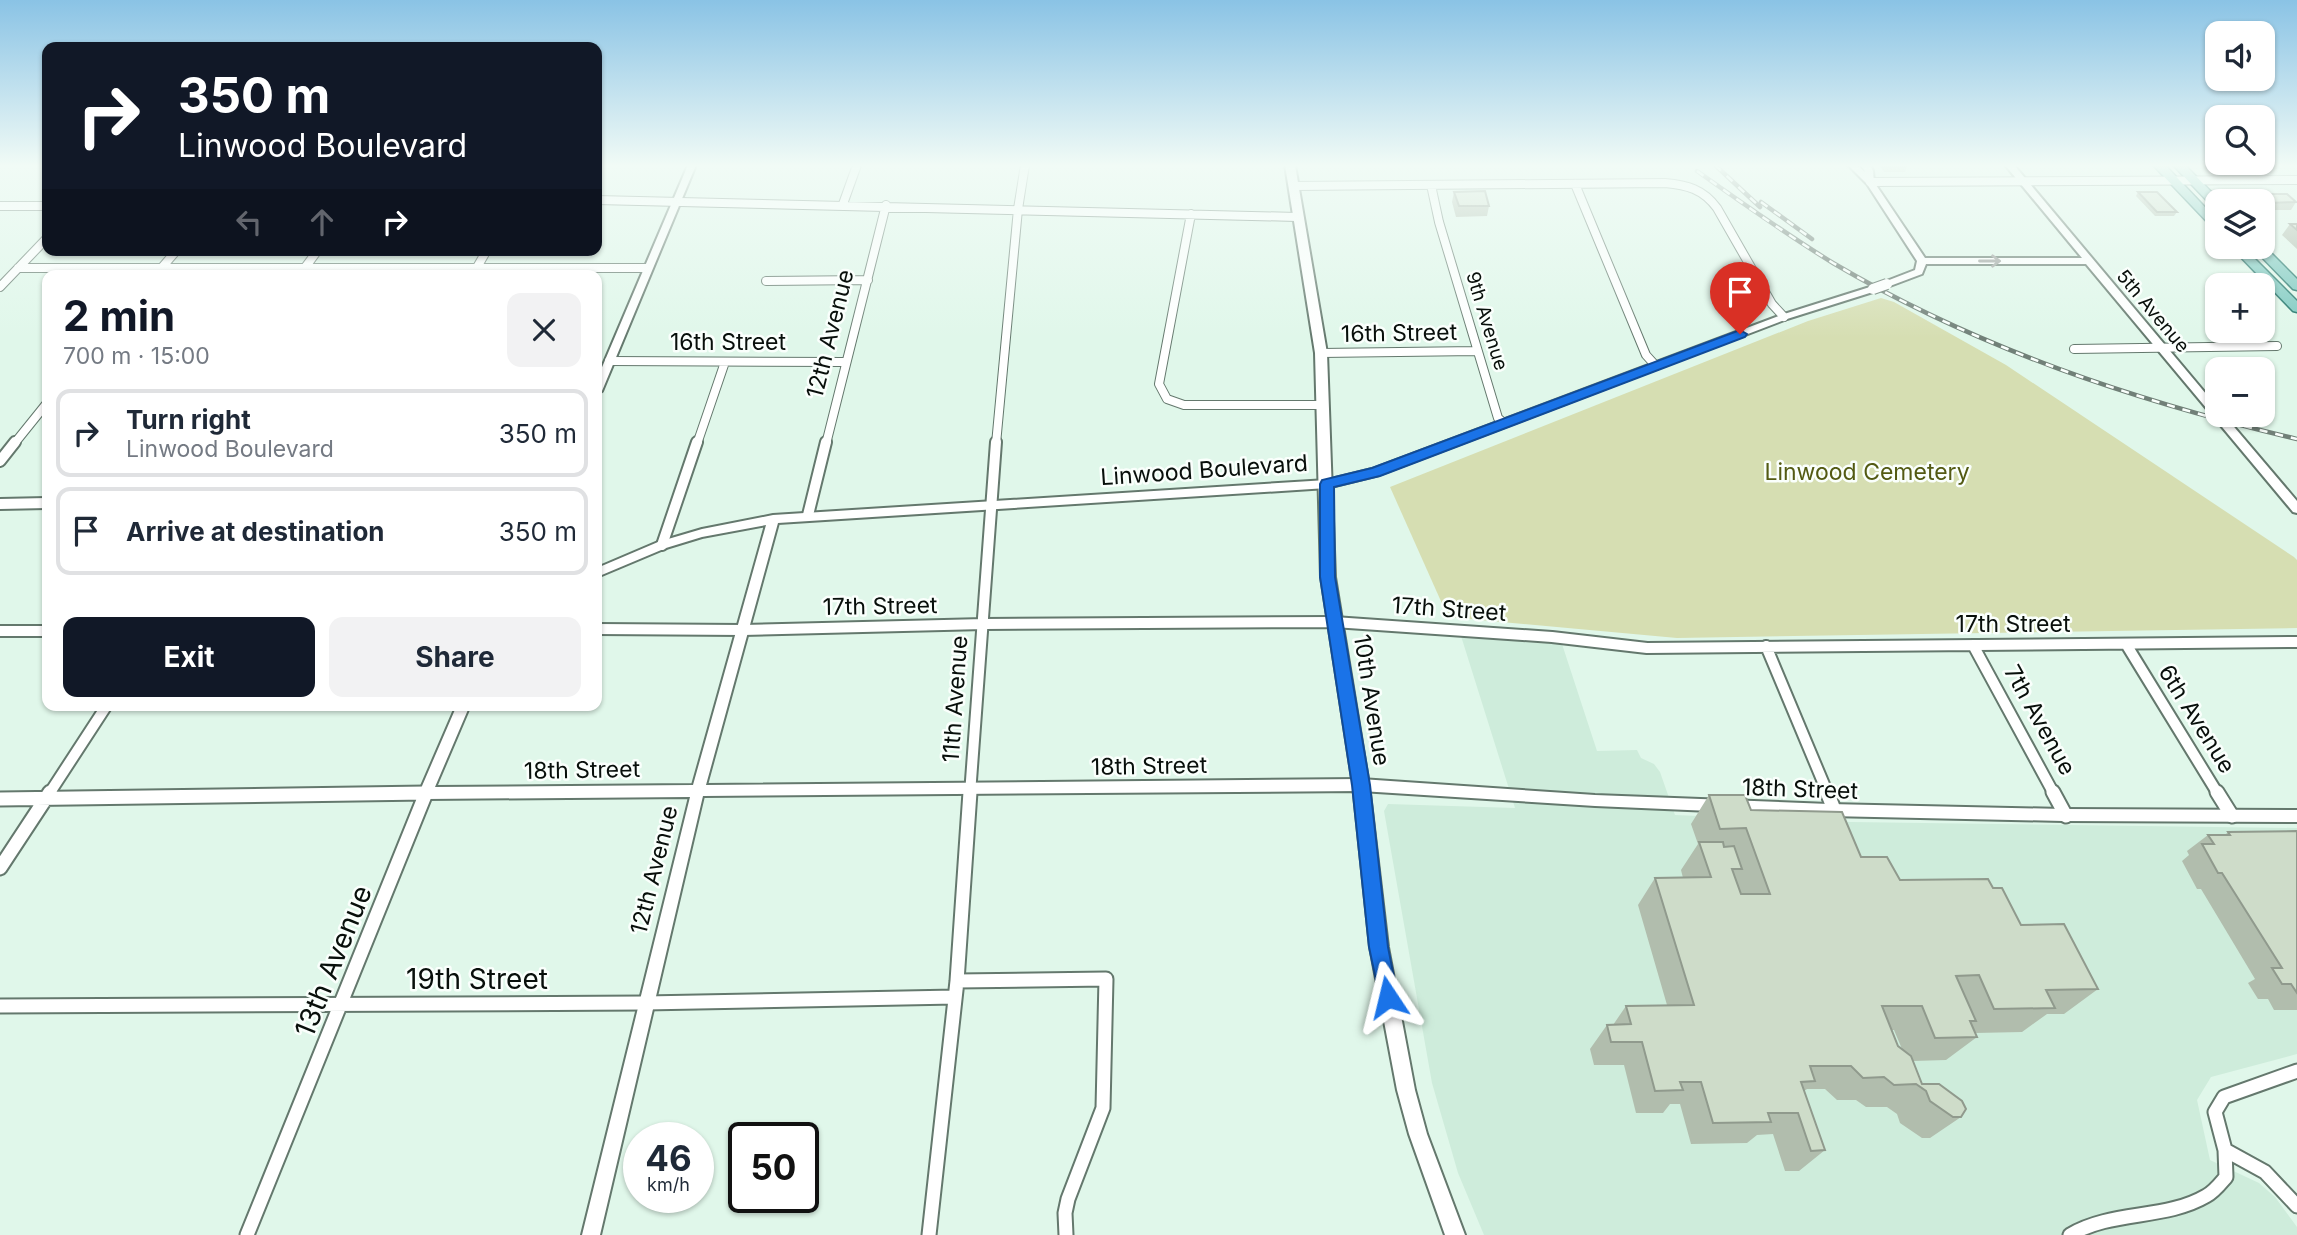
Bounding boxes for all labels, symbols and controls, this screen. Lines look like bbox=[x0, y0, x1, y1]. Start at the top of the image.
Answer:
map controls bbox=[2205, 21, 2275, 427]
button: sound bbox=[2205, 21, 2275, 91]
text: 350 m bbox=[178, 66, 330, 125]
icon: right bbox=[63, 70, 154, 161]
button: search bbox=[2205, 105, 2275, 175]
text: Linwood Boulevard bbox=[178, 126, 467, 165]
button: layers bbox=[2205, 189, 2275, 259]
icon: left bbox=[230, 203, 268, 241]
icon: ahead bbox=[303, 203, 341, 241]
icon: right bbox=[376, 203, 414, 241]
one-way arrow bbox=[1978, 254, 2001, 268]
pin bbox=[1710, 262, 1770, 334]
street label: 5th Avenue bbox=[2112, 265, 2194, 357]
street label: 12th Avenue bbox=[800, 267, 860, 401]
street label: 9th Avenue bbox=[1461, 269, 1513, 373]
icon: arrive bbox=[1721, 273, 1759, 311]
button: + bbox=[2205, 273, 2275, 343]
text: 2 min bbox=[63, 290, 175, 341]
button: close bbox=[507, 293, 581, 367]
street label: 16th Street bbox=[1341, 318, 1458, 348]
street label: 16th Street bbox=[670, 328, 787, 356]
text: 700 m · 15:00 bbox=[63, 342, 210, 370]
button: − bbox=[2205, 357, 2275, 427]
text: Turn right bbox=[126, 404, 251, 435]
icon: right bbox=[67, 414, 105, 452]
text: 350 m bbox=[499, 418, 577, 449]
text: Linwood Boulevard bbox=[126, 435, 334, 463]
street label: Linwood Boulevard bbox=[1099, 449, 1309, 491]
park label: Linwood Cemetery bbox=[1764, 458, 1970, 486]
icon: arrive bbox=[67, 512, 105, 550]
text: Arrive at destination bbox=[126, 516, 385, 547]
text: 350 m bbox=[499, 516, 577, 547]
street label: 17th Street bbox=[822, 591, 938, 621]
street label: 17th Street bbox=[1391, 591, 1508, 627]
street label: 17th Street bbox=[1956, 610, 2071, 638]
button: Exit bbox=[63, 617, 315, 697]
button: Share bbox=[329, 617, 581, 697]
street label: 10th Avenue bbox=[1348, 632, 1396, 768]
street label: 11th Avenue bbox=[937, 634, 973, 764]
street label: 7th Avenue bbox=[1998, 660, 2082, 780]
street label: 6th Avenue bbox=[2153, 660, 2241, 778]
street label: 18th Street bbox=[1091, 751, 1208, 781]
street label: 18th Street bbox=[524, 755, 641, 785]
street label: 18th Street bbox=[1742, 773, 1859, 805]
street label: 12th Avenue bbox=[624, 803, 684, 937]
street label: 13th Avenue bbox=[287, 880, 379, 1042]
position arrow bbox=[1351, 960, 1425, 1034]
street label: 19th Street bbox=[406, 962, 548, 996]
speed limit sign: 50 bbox=[728, 1122, 819, 1213]
text: 46 bbox=[645, 1137, 692, 1179]
text: km/h bbox=[647, 1174, 690, 1195]

